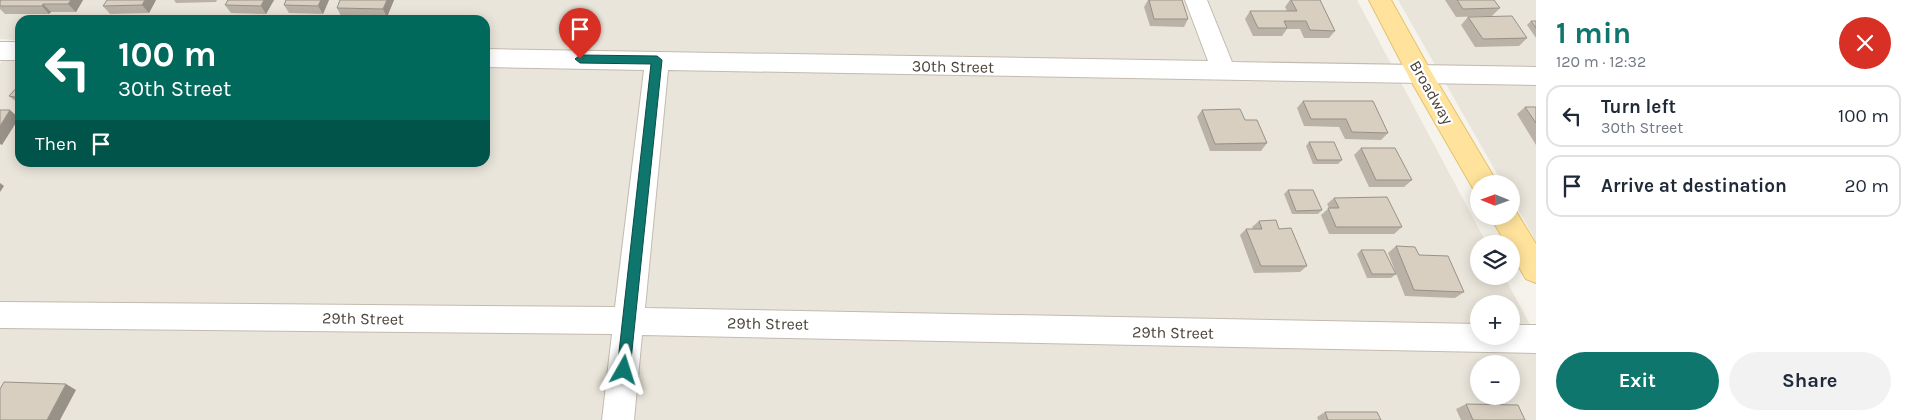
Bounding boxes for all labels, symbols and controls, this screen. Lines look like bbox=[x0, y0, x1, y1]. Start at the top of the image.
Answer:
pin bbox=[559, 8, 601, 59]
icon: arrive bbox=[566, 15, 594, 43]
text: 1 min bbox=[1556, 15, 1631, 51]
button: close bbox=[1839, 17, 1891, 69]
text: 100 m bbox=[118, 34, 217, 75]
icon: left bbox=[35, 35, 100, 100]
text: 120 m · 12:32 bbox=[1556, 52, 1646, 71]
street label: 30th Street bbox=[912, 56, 994, 77]
street label: Broadway bbox=[1406, 57, 1458, 128]
text: 30th Street bbox=[118, 76, 231, 102]
text: Turn left bbox=[1601, 96, 1676, 118]
icon: left bbox=[1558, 102, 1586, 130]
text: 100 m bbox=[1838, 105, 1889, 127]
text: 30th Street bbox=[1601, 118, 1683, 137]
icon: arrive bbox=[87, 130, 115, 158]
text: Then bbox=[35, 133, 77, 155]
icon: arrive bbox=[1558, 172, 1586, 200]
north arrow bbox=[1470, 175, 1520, 225]
map controls bbox=[1470, 175, 1520, 405]
text: Arrive at destination bbox=[1601, 175, 1787, 197]
text: 20 m bbox=[1844, 175, 1889, 197]
button: layers bbox=[1470, 235, 1520, 285]
button: + bbox=[1470, 295, 1520, 345]
street label: 29th Street bbox=[322, 308, 404, 329]
street label: 29th Street bbox=[727, 313, 809, 334]
street label: 29th Street bbox=[1132, 322, 1214, 343]
position arrow bbox=[597, 343, 649, 395]
button: Exit bbox=[1556, 352, 1719, 410]
button: Share bbox=[1729, 352, 1891, 410]
button: − bbox=[1470, 355, 1520, 405]

